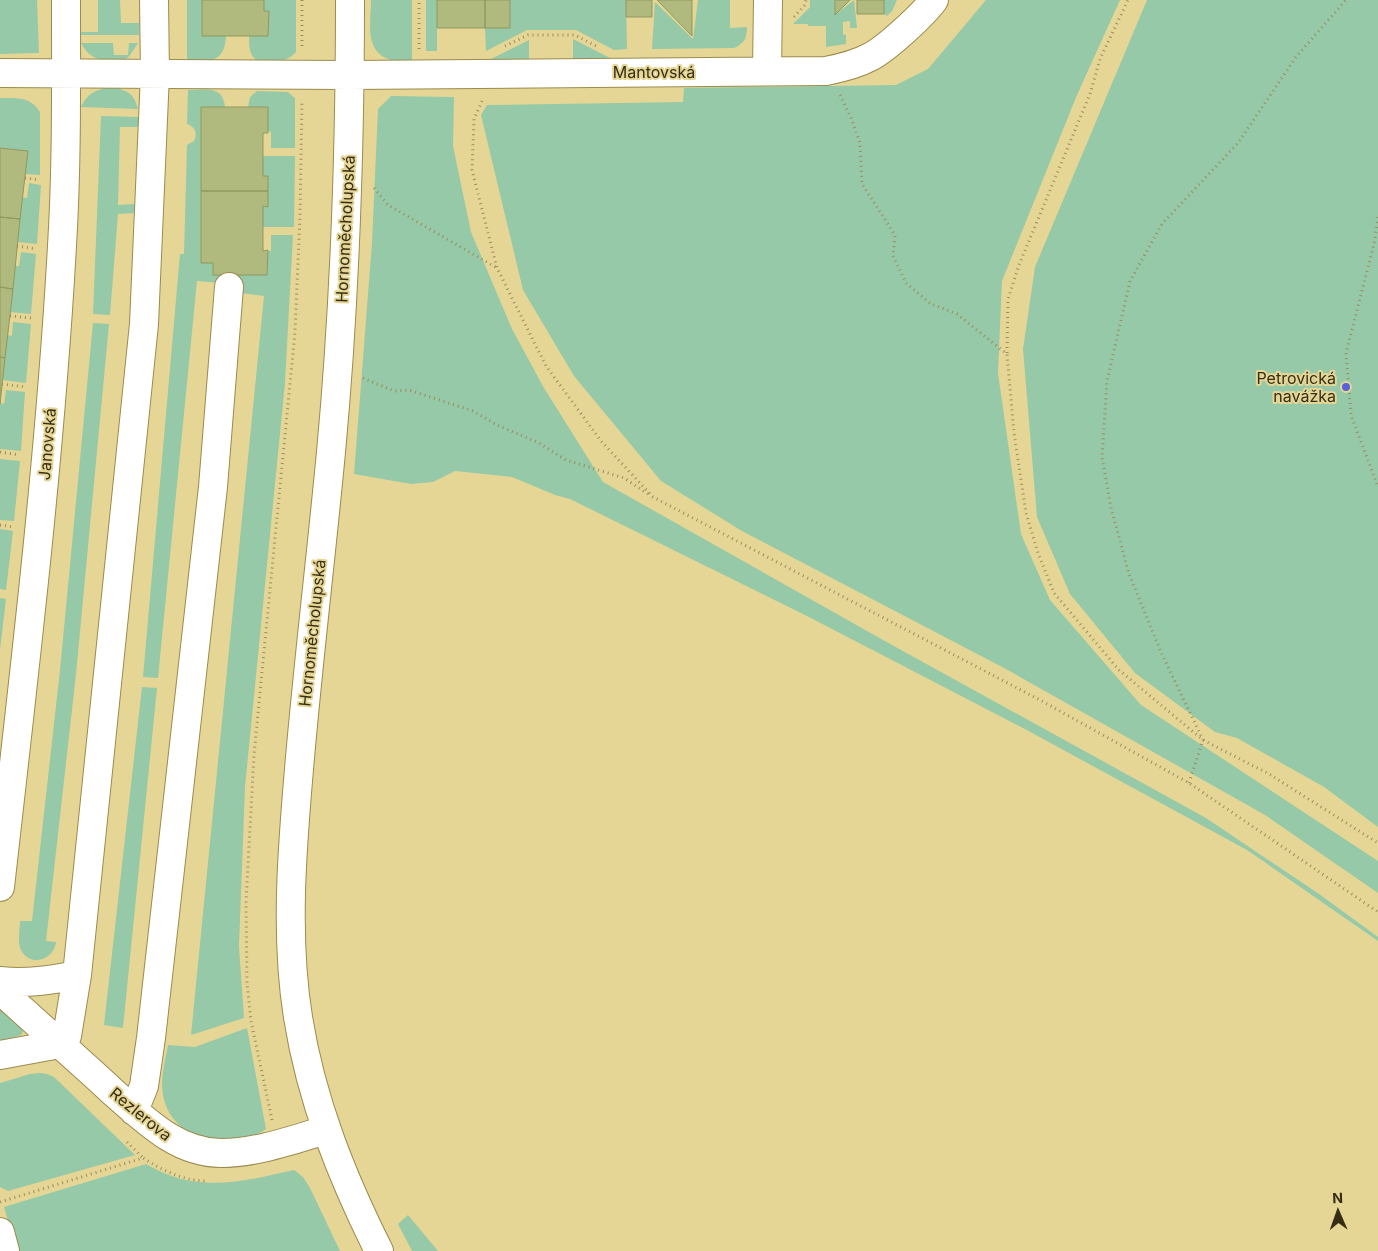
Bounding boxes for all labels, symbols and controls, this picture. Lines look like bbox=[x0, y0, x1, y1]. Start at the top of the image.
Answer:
street label: Mantovská bbox=[613, 62, 695, 82]
street label: Hornoměcholupská bbox=[331, 155, 359, 303]
place label: Petrovická navážka bbox=[1256, 368, 1336, 406]
marker: Petrovická navážka bbox=[1340, 381, 1352, 393]
street label: Janovská bbox=[34, 407, 60, 481]
street label: Hornoměcholupská bbox=[294, 559, 330, 707]
street label: Rezlerova bbox=[106, 1083, 176, 1145]
north arrow bbox=[1313, 1186, 1363, 1236]
text: N bbox=[1332, 1189, 1343, 1206]

